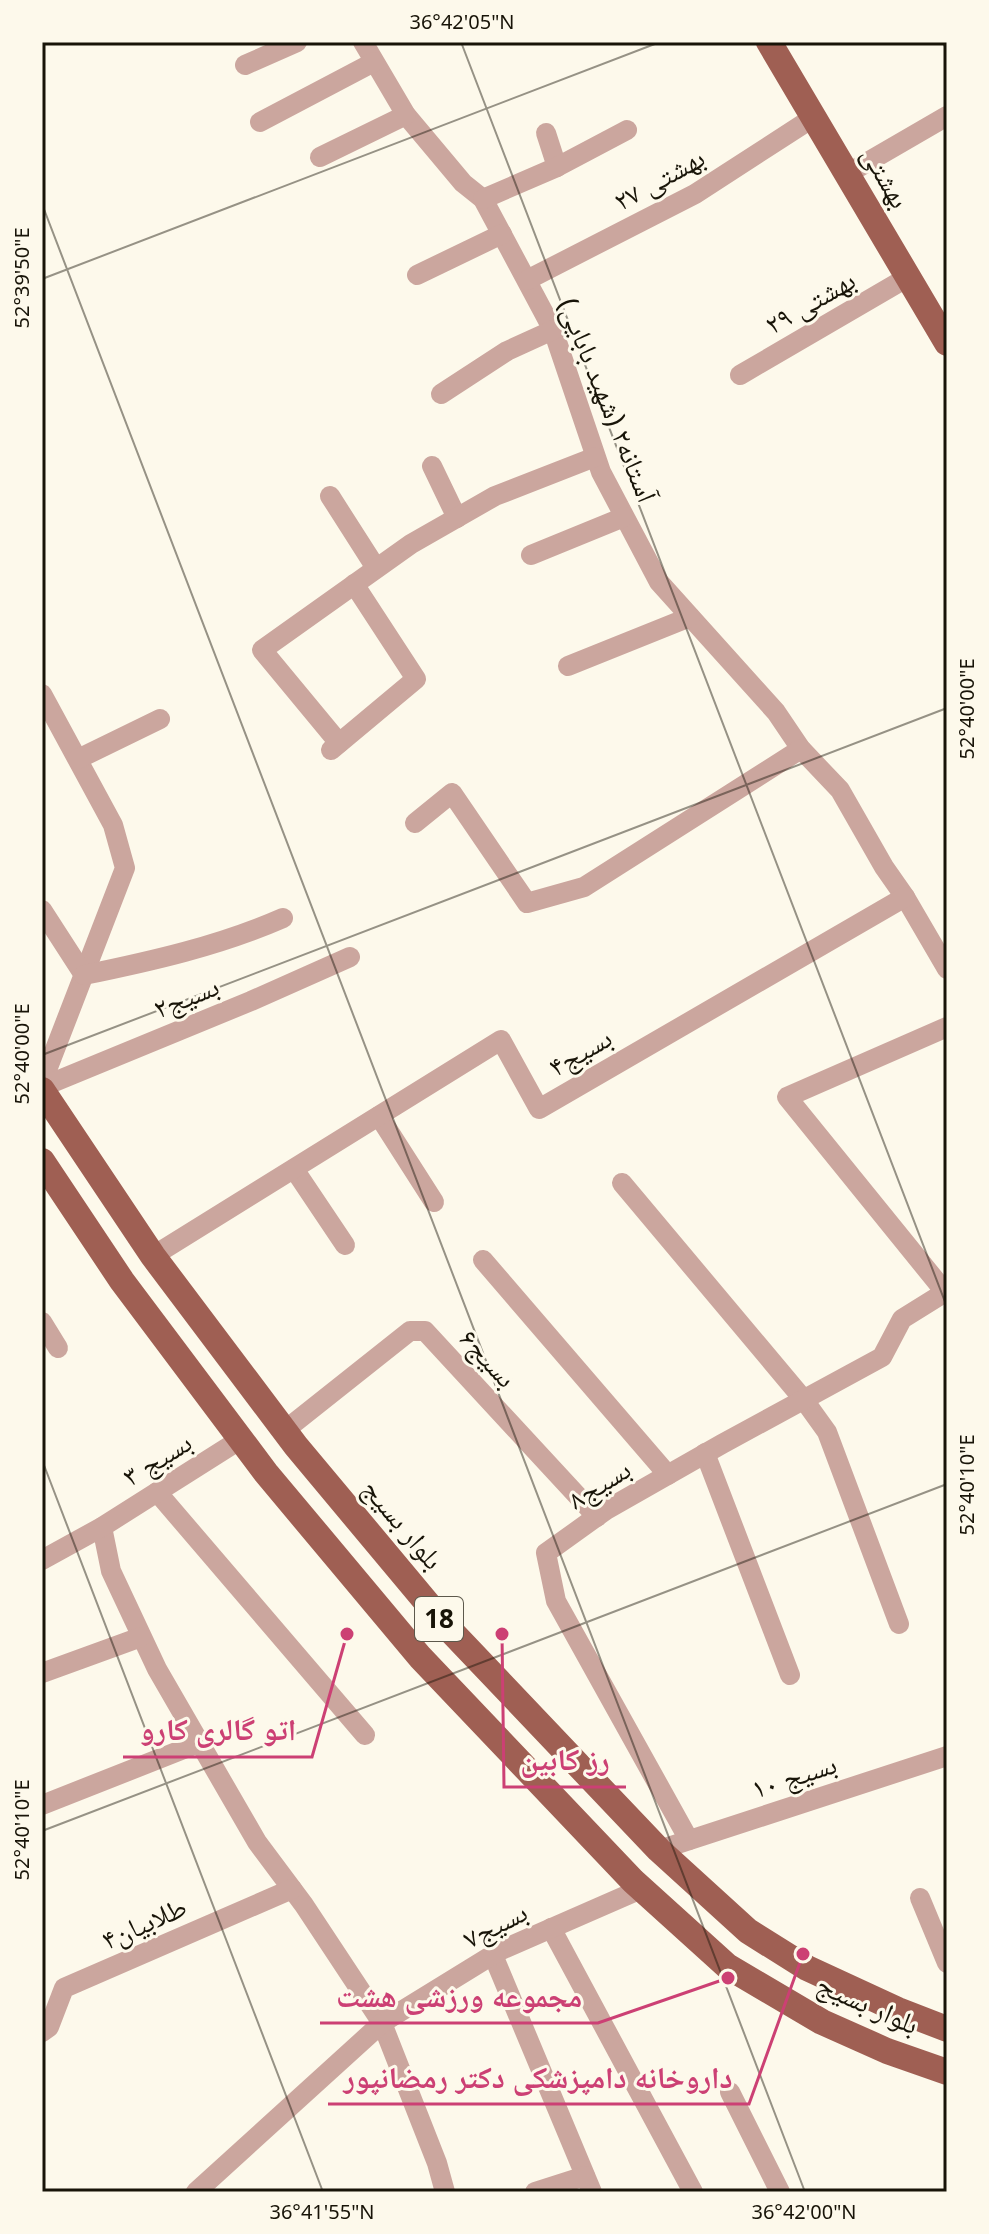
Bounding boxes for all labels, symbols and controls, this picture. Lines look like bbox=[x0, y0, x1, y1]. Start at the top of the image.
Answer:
text: 36°42'05"N bbox=[409, 8, 515, 35]
street label: بهشتی ۲۷ bbox=[606, 138, 711, 219]
street label: بهشتی bbox=[854, 138, 920, 215]
text: 52°39'50"E bbox=[8, 228, 35, 328]
street label: بهشتی ۲۹ bbox=[757, 260, 862, 342]
street label: آستانه۲ (شهید بابایی) bbox=[551, 292, 668, 508]
text: 52°40'00"E bbox=[953, 659, 980, 759]
street label: بسیج۲ bbox=[147, 966, 224, 1026]
text: 52°40'00"E bbox=[8, 1004, 35, 1104]
street label: بسیج۴ bbox=[541, 1018, 618, 1084]
street label: بسیج۶ bbox=[452, 1320, 526, 1395]
street label: بسیج ۳ bbox=[115, 1422, 198, 1494]
text: 52°40'10"E bbox=[953, 1435, 980, 1535]
street label: بسیج۸ bbox=[560, 1449, 637, 1517]
street label: بلوار بسیج bbox=[355, 1470, 453, 1577]
road number: 18 bbox=[415, 1597, 463, 1641]
callout: اتو گالری کارو bbox=[123, 1703, 312, 1757]
text: اتو گالری کارو bbox=[140, 1708, 296, 1749]
callout: رز کابین bbox=[504, 1733, 626, 1787]
text: رز کابین bbox=[520, 1738, 610, 1779]
street label: بسیج ۱۰ bbox=[746, 1743, 841, 1807]
text: 52°40'10"E bbox=[8, 1780, 35, 1880]
street label: طلابیان۴ bbox=[95, 1887, 192, 1958]
street label: بسیج۷ bbox=[456, 1892, 533, 1956]
street label: بلوار بسیج bbox=[812, 1964, 925, 2042]
callout: مجموعه ورزشی هشت bbox=[320, 1969, 598, 2023]
text: مجموعه ورزشی هشت bbox=[336, 1975, 582, 2016]
callout: داروخانه دامپزشکی دکتر رمضانپور bbox=[328, 2050, 749, 2104]
text: داروخانه دامپزشکی دکتر رمضانپور bbox=[341, 2056, 733, 2097]
text: 36°41'55"N bbox=[269, 2198, 375, 2225]
text: 36°42'00"N bbox=[751, 2198, 857, 2225]

